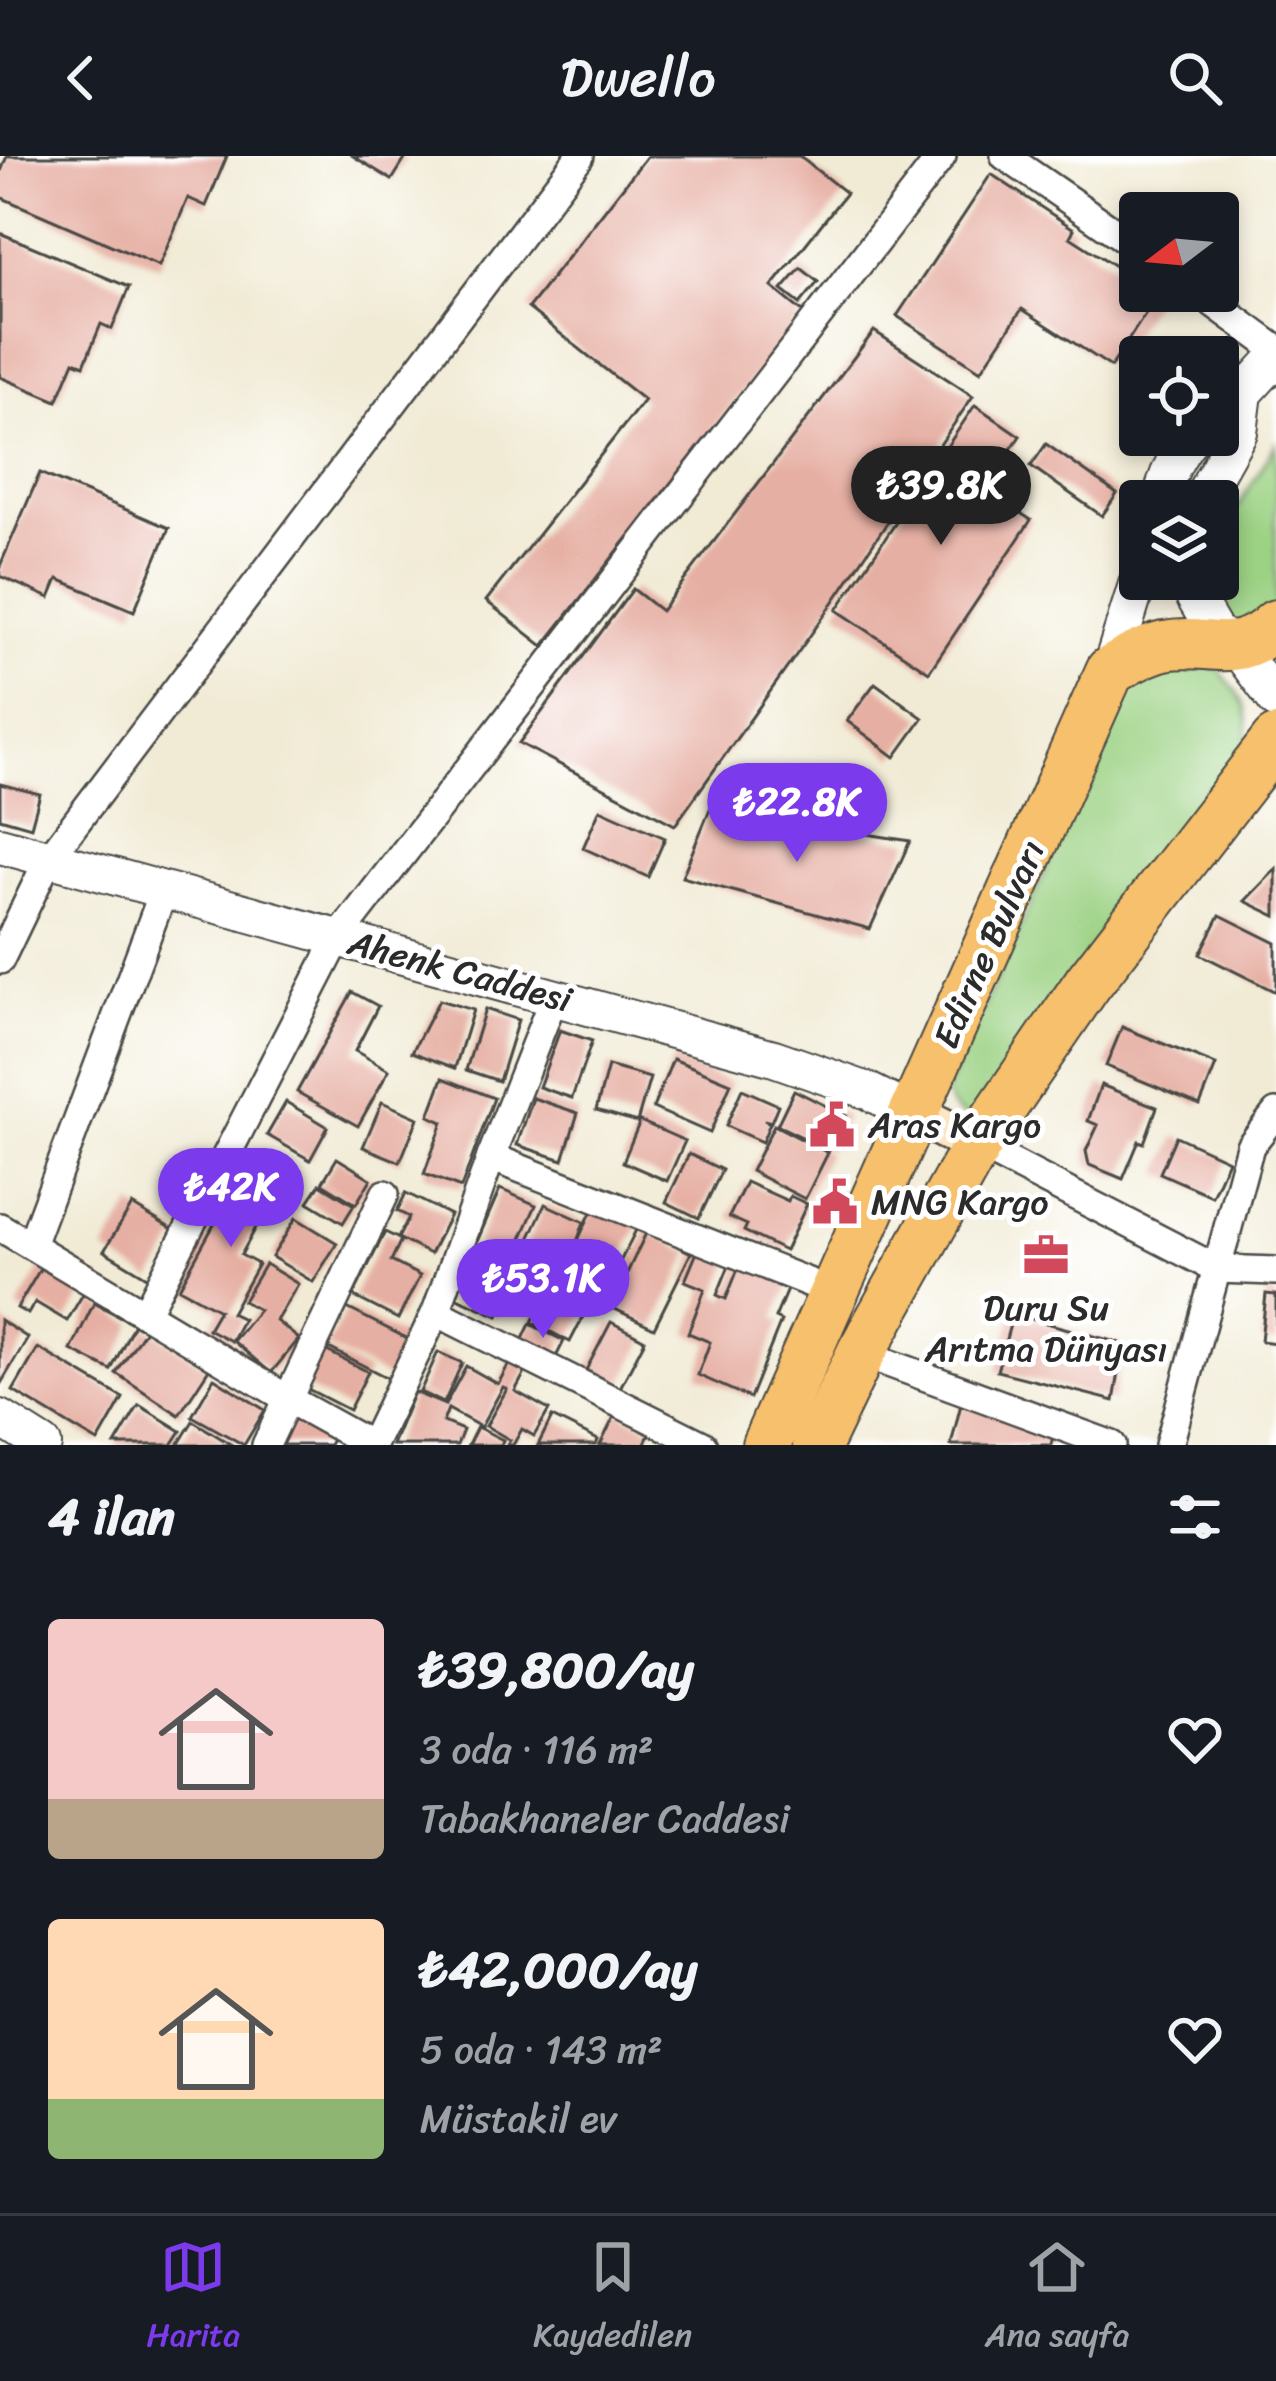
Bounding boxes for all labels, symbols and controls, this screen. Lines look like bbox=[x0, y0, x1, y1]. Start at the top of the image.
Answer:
text: Dwello bbox=[560, 30, 716, 126]
icon: back bbox=[48, 45, 114, 111]
icon: search bbox=[1162, 45, 1228, 111]
north arrow bbox=[1119, 192, 1239, 312]
map controls bbox=[1119, 192, 1239, 600]
button: locate bbox=[1119, 336, 1239, 456]
pin: ₺39.8K bbox=[843, 446, 1039, 548]
text: ₺39.8K bbox=[878, 450, 1004, 519]
button: layers bbox=[1119, 480, 1239, 600]
pin: ₺22.8K bbox=[699, 763, 895, 865]
text: ₺22.8K bbox=[734, 767, 860, 836]
street label: Edirne Bulvarı bbox=[914, 829, 1064, 1059]
street label: Ahenk Caddesi bbox=[340, 910, 580, 1032]
place label: Aras Kargo bbox=[867, 1093, 1041, 1157]
public building icon: Aras Kargo bbox=[807, 1100, 857, 1150]
pin: ₺42K bbox=[160, 1148, 302, 1250]
text: ₺42K bbox=[185, 1152, 277, 1221]
place label: MNG Kargo bbox=[871, 1170, 1049, 1234]
public building icon: MNG Kargo bbox=[810, 1177, 860, 1227]
office icon: Duru Su Arıtma Dünyası bbox=[1021, 1230, 1071, 1280]
pin: ₺53.1K bbox=[445, 1239, 641, 1341]
text: ₺53.1K bbox=[484, 1243, 603, 1312]
place label: Duru Su Arıtma Dünyası bbox=[924, 1276, 1167, 1381]
text: 4 ilan bbox=[48, 1472, 175, 1562]
icon: filters bbox=[1162, 1484, 1228, 1550]
text: ₺39,800/ay bbox=[420, 1625, 694, 1715]
icon: home bbox=[144, 1667, 288, 1811]
icon: heart bbox=[1162, 1706, 1228, 1772]
text: 3 oda · 116 m² bbox=[420, 1715, 653, 1784]
text: Tabakhaneler Caddesi bbox=[420, 1784, 790, 1853]
text: ₺42,000/ay bbox=[420, 1925, 697, 2015]
icon: home bbox=[144, 1967, 288, 2111]
icon: heart bbox=[1162, 2006, 1228, 2072]
text: 5 oda · 143 m² bbox=[420, 2015, 663, 2084]
text: Müstakil ev bbox=[420, 2084, 617, 2153]
tab: Harita bbox=[147, 2234, 240, 2364]
tab: Kaydedilen bbox=[533, 2234, 692, 2364]
tab: Ana sayfa bbox=[985, 2234, 1129, 2364]

